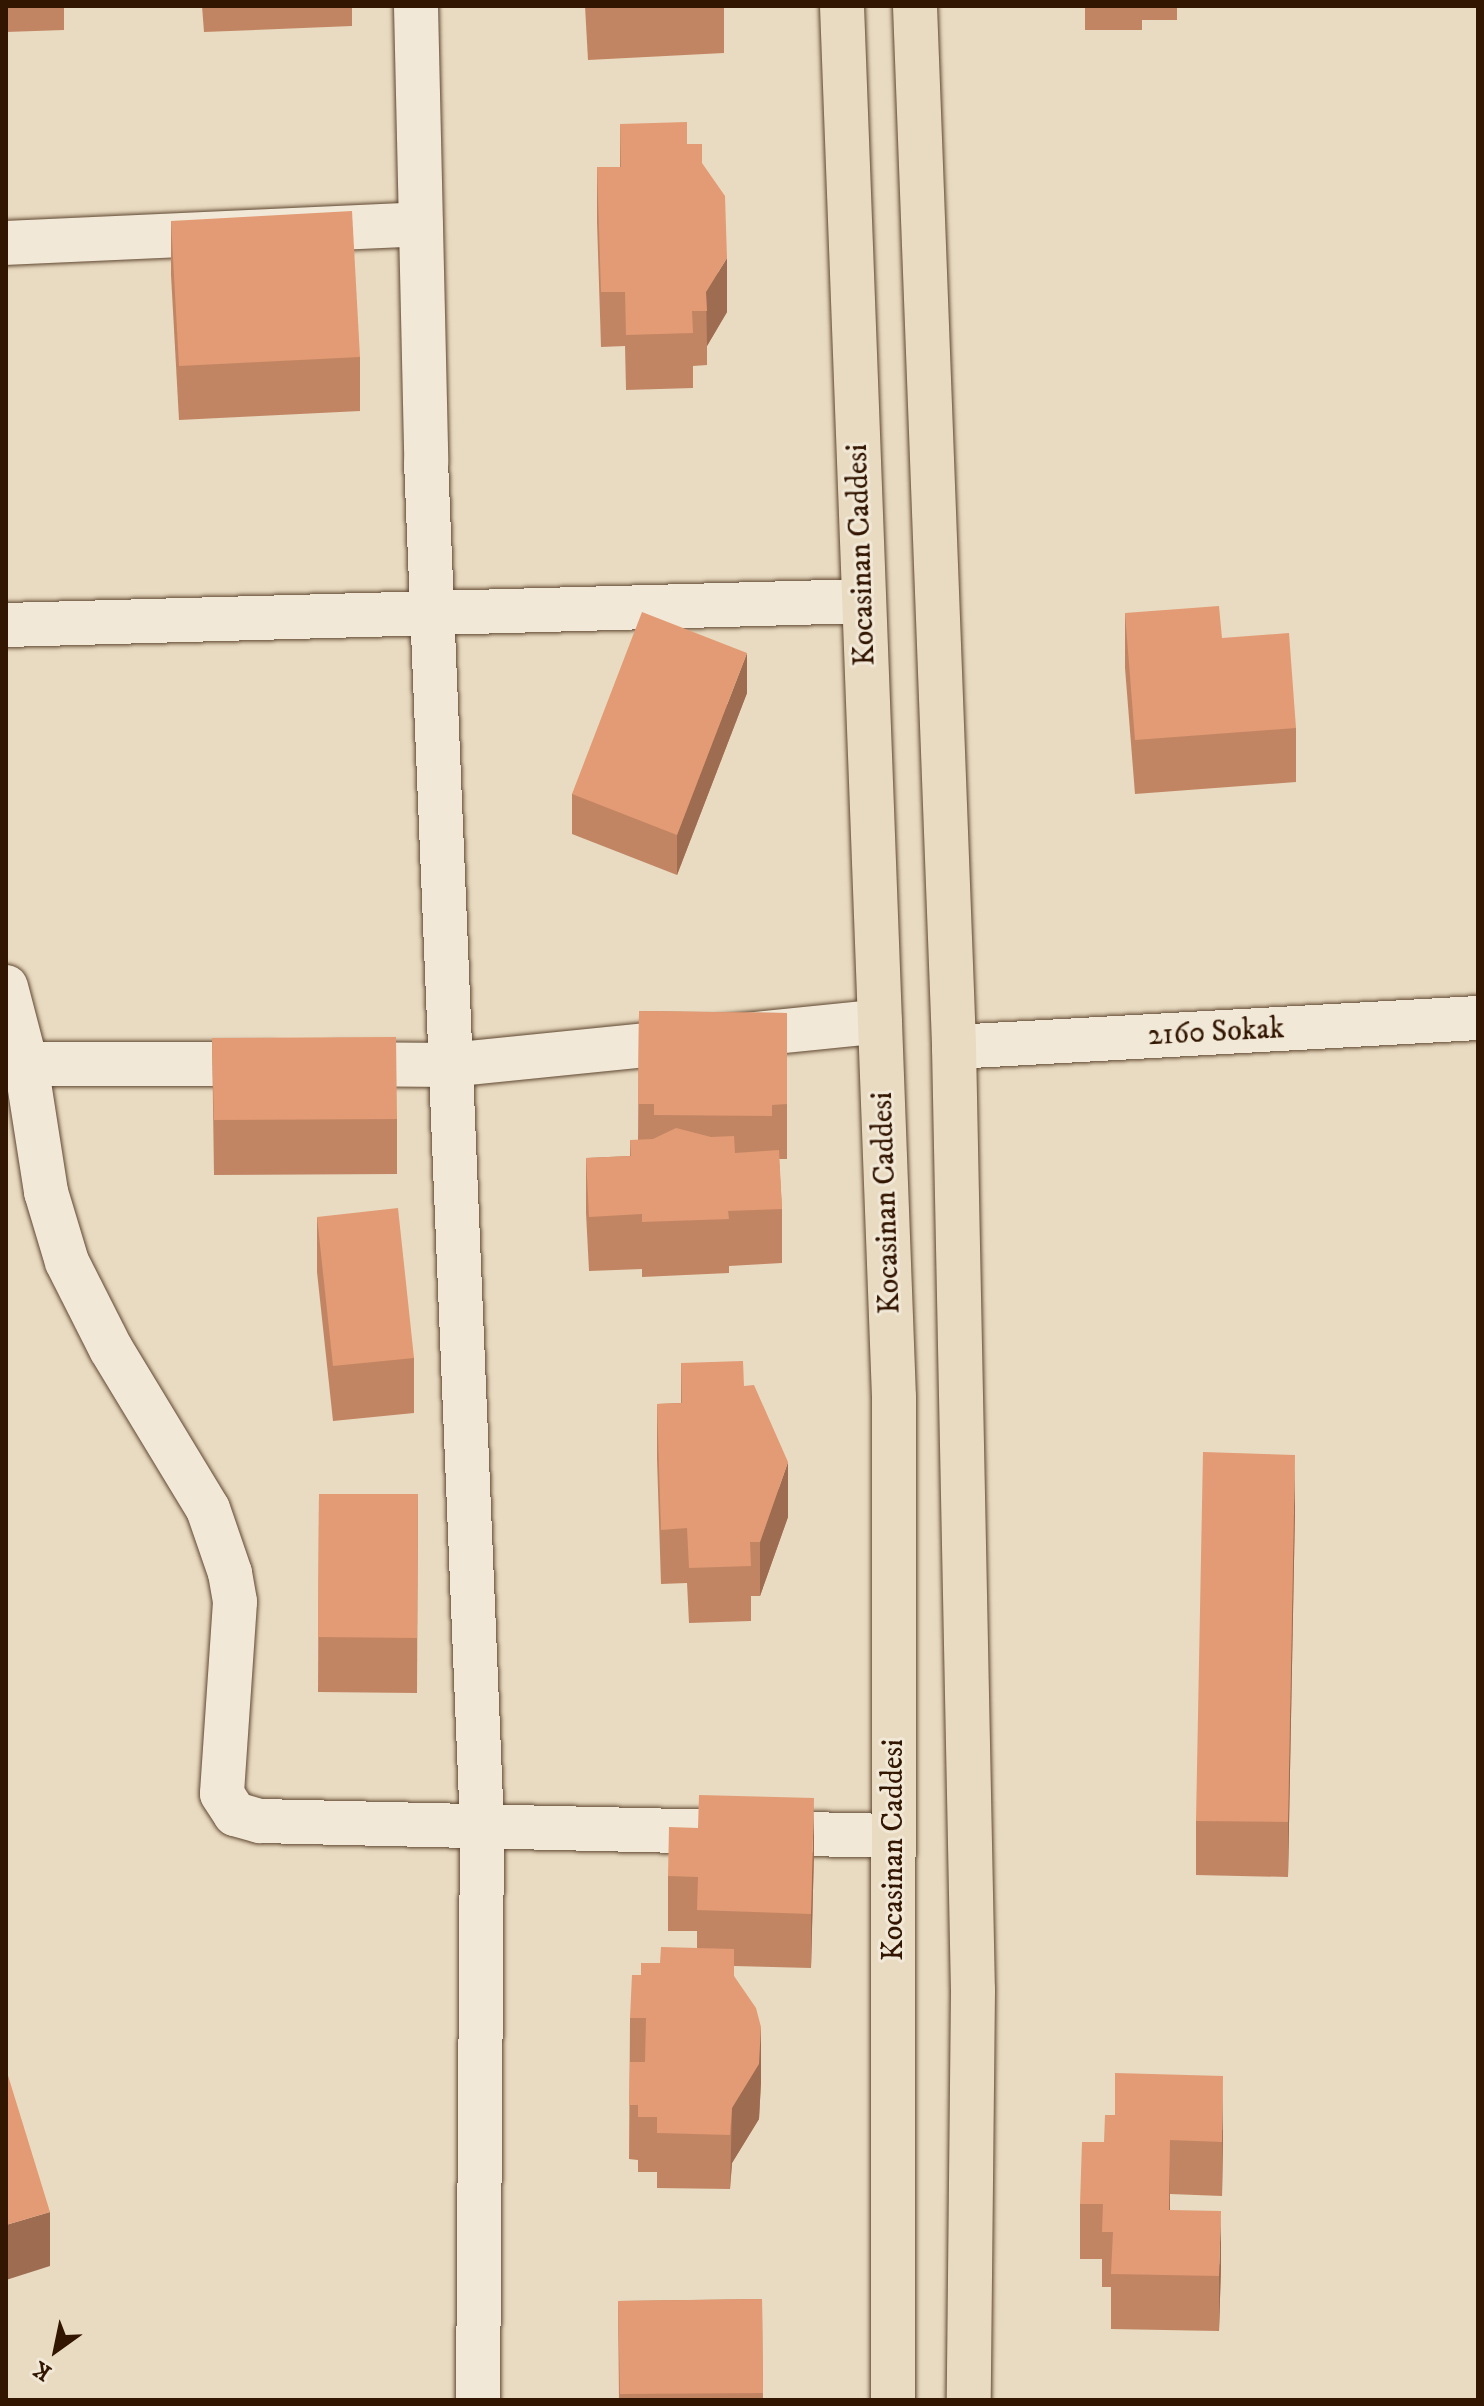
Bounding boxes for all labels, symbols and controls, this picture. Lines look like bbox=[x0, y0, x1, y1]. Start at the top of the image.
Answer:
street label: Kocasinan Caddesi bbox=[840, 443, 884, 667]
street label: 2160 Sokak bbox=[1147, 1011, 1285, 1055]
street label: Kocasinan Caddesi bbox=[865, 1091, 909, 1315]
street label: Kocasinan Caddesi bbox=[876, 1739, 912, 1961]
north arrow bbox=[16, 2310, 96, 2390]
text: K bbox=[29, 2355, 56, 2386]

